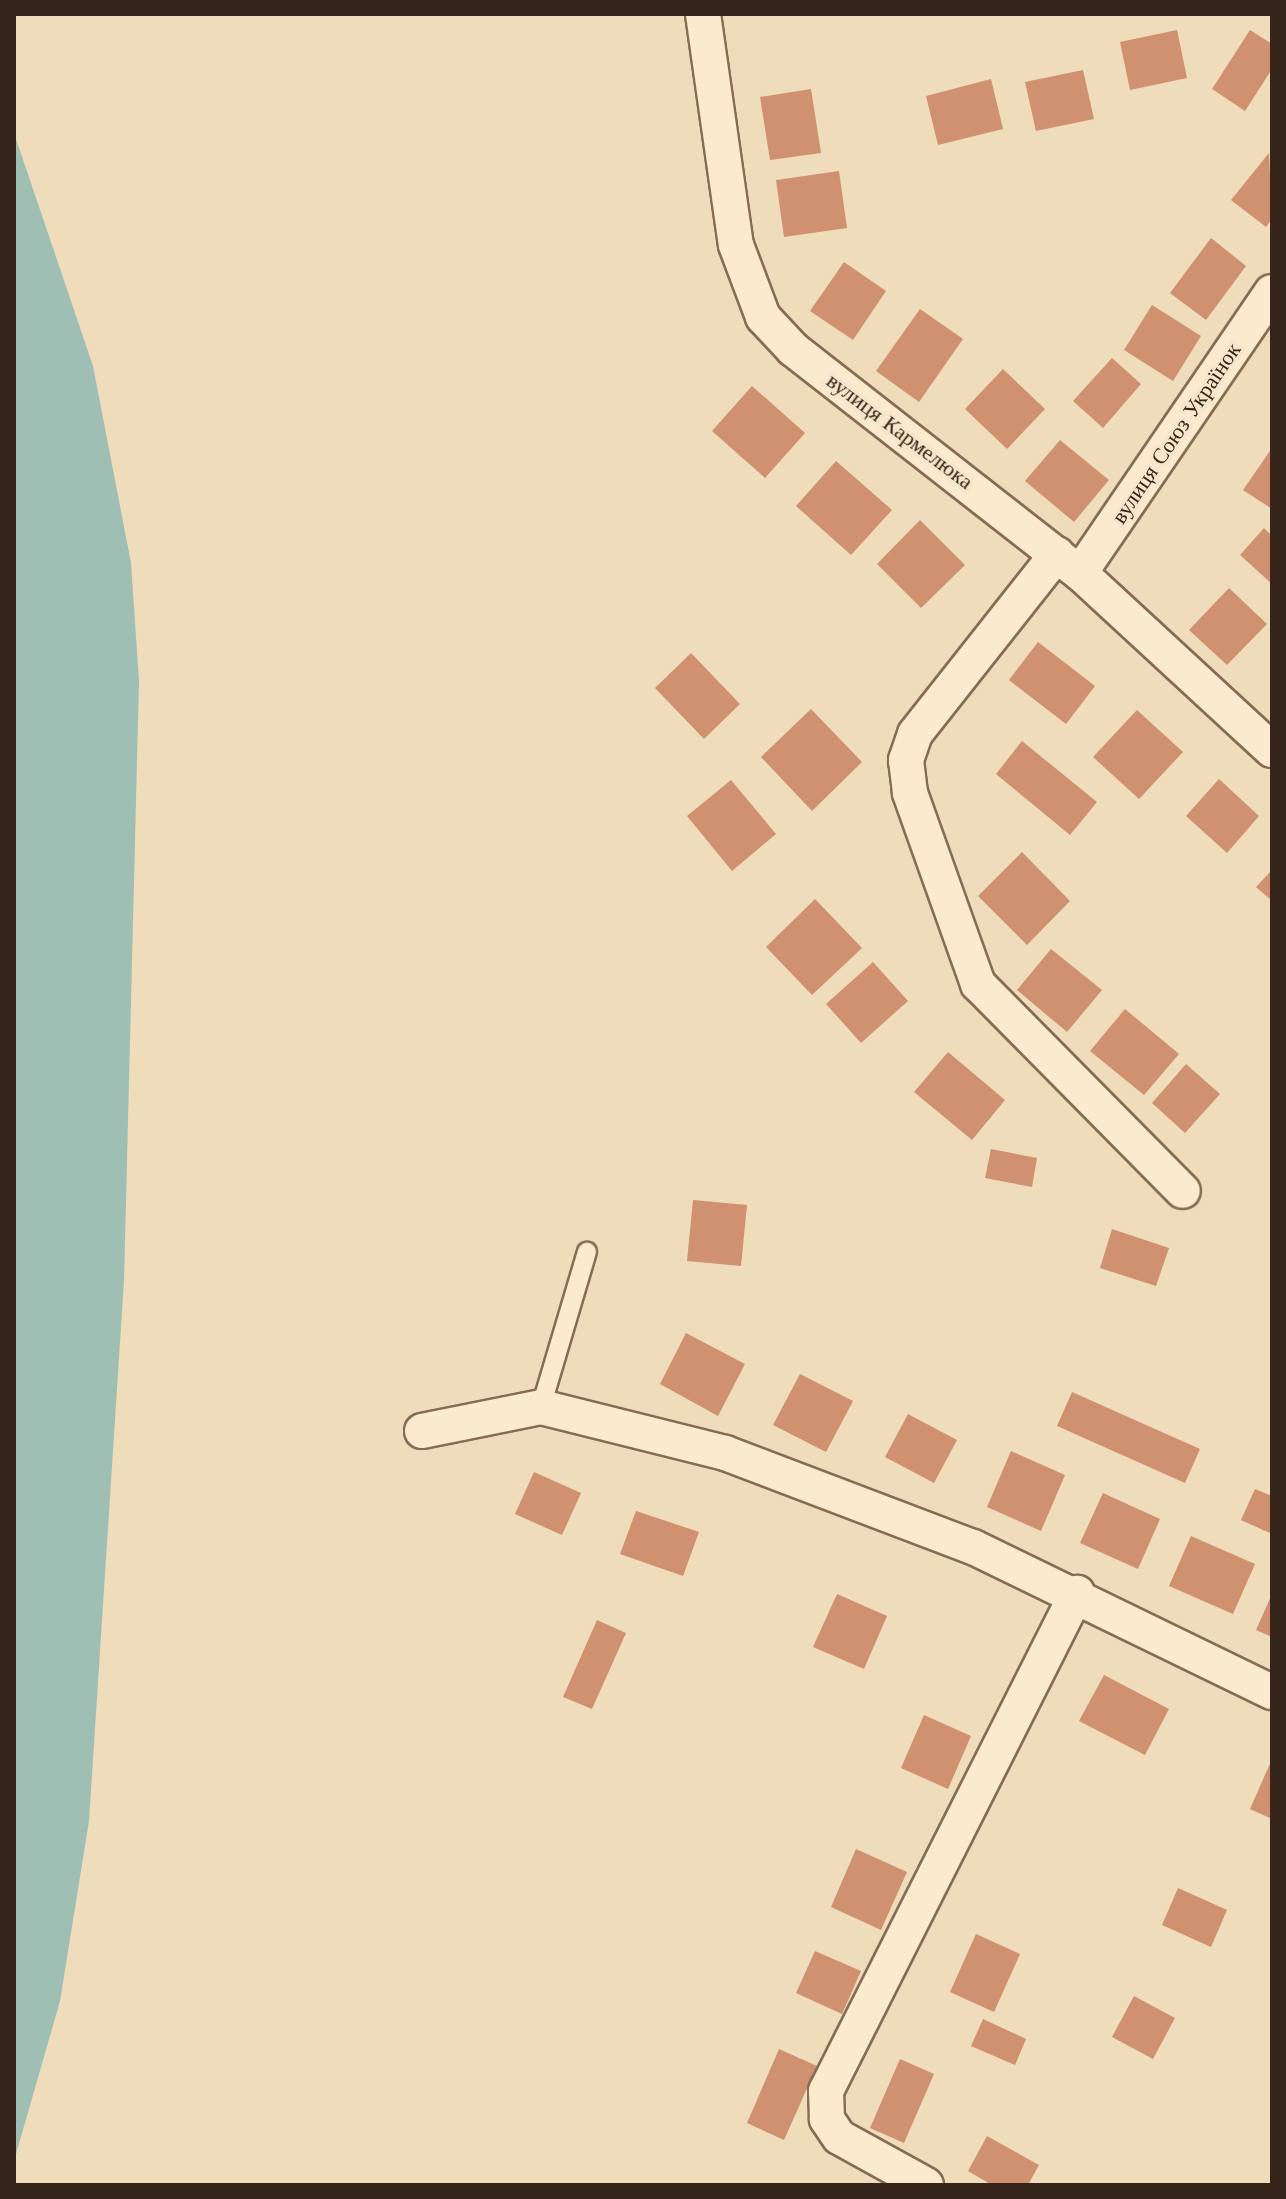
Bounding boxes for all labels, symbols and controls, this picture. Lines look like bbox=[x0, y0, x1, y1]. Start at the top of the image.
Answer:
street label: вулиця Союз Українок bbox=[1106, 338, 1246, 528]
street label: вулиця Кармелюка bbox=[822, 367, 978, 495]

